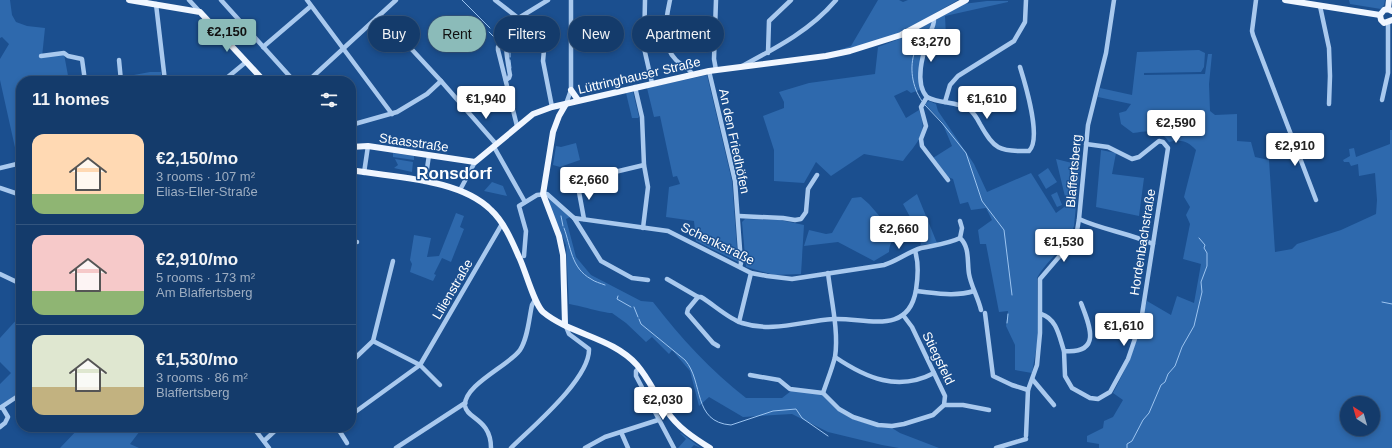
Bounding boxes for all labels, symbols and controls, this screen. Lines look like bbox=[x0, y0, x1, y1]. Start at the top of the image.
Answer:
chip: Buy bbox=[368, 16, 420, 52]
chip: Rent bbox=[428, 16, 486, 52]
chip: Filters bbox=[494, 16, 560, 52]
chip: New bbox=[568, 16, 624, 52]
chip: Apartment bbox=[632, 16, 724, 52]
pin: €2,150 bbox=[194, 19, 260, 53]
text: €2,150 bbox=[207, 24, 247, 39]
pin: €3,270 bbox=[898, 29, 964, 63]
text: €3,270 bbox=[911, 34, 951, 49]
street label: Lüttringhauser Straße bbox=[576, 54, 702, 97]
pin: €1,940 bbox=[453, 86, 519, 120]
pin: €1,610 bbox=[954, 86, 1020, 120]
street label: An den Friedhöfen bbox=[716, 87, 753, 195]
icon: filters bbox=[318, 89, 340, 111]
text: 11 homes bbox=[32, 90, 110, 109]
text: €1,940 bbox=[466, 91, 506, 106]
text: €1,610 bbox=[967, 91, 1007, 106]
pin: €2,590 bbox=[1143, 110, 1209, 144]
text: €2,590 bbox=[1156, 115, 1196, 130]
street label: Staasstraße bbox=[378, 130, 450, 155]
pin: €2,910 bbox=[1262, 133, 1328, 167]
street label: Blaffertsberg bbox=[1063, 134, 1084, 208]
text: €2,910 bbox=[1275, 138, 1315, 153]
text: €2,150/mo bbox=[156, 149, 238, 168]
icon: home bbox=[64, 150, 112, 198]
district label: Ronsdorf bbox=[416, 164, 492, 183]
pin: €2,660 bbox=[556, 167, 622, 201]
text: 3 rooms · 107 m² bbox=[156, 169, 255, 184]
text: €2,660 bbox=[569, 172, 609, 187]
text: Elias-Eller-Straße bbox=[156, 184, 258, 199]
street label: Hordenbachstraße bbox=[1127, 188, 1158, 296]
pin: €2,660 bbox=[866, 216, 932, 250]
street label: Schenkstraße bbox=[678, 219, 757, 268]
text: €2,660 bbox=[879, 221, 919, 236]
pin: €1,530 bbox=[1031, 229, 1097, 263]
text: €1,530 bbox=[1044, 234, 1084, 249]
text: €2,910/mo bbox=[156, 250, 238, 269]
icon: home bbox=[64, 251, 112, 299]
street label: Lilienstraße bbox=[429, 256, 476, 322]
text: 5 rooms · 173 m² bbox=[156, 270, 255, 285]
text: Am Blaffertsberg bbox=[156, 285, 253, 300]
pin: €1,610 bbox=[1091, 313, 1157, 347]
text: €1,610 bbox=[1104, 318, 1144, 333]
street label: Stiegsfeld bbox=[919, 329, 958, 387]
text: €1,530/mo bbox=[156, 350, 238, 369]
icon: home bbox=[64, 351, 112, 399]
text: 3 rooms · 86 m² bbox=[156, 370, 248, 385]
text: Blaffertsberg bbox=[156, 385, 229, 400]
pin: €2,030 bbox=[630, 387, 696, 421]
text: €2,030 bbox=[643, 392, 683, 407]
north arrow bbox=[1340, 396, 1380, 436]
map controls bbox=[1340, 396, 1380, 436]

